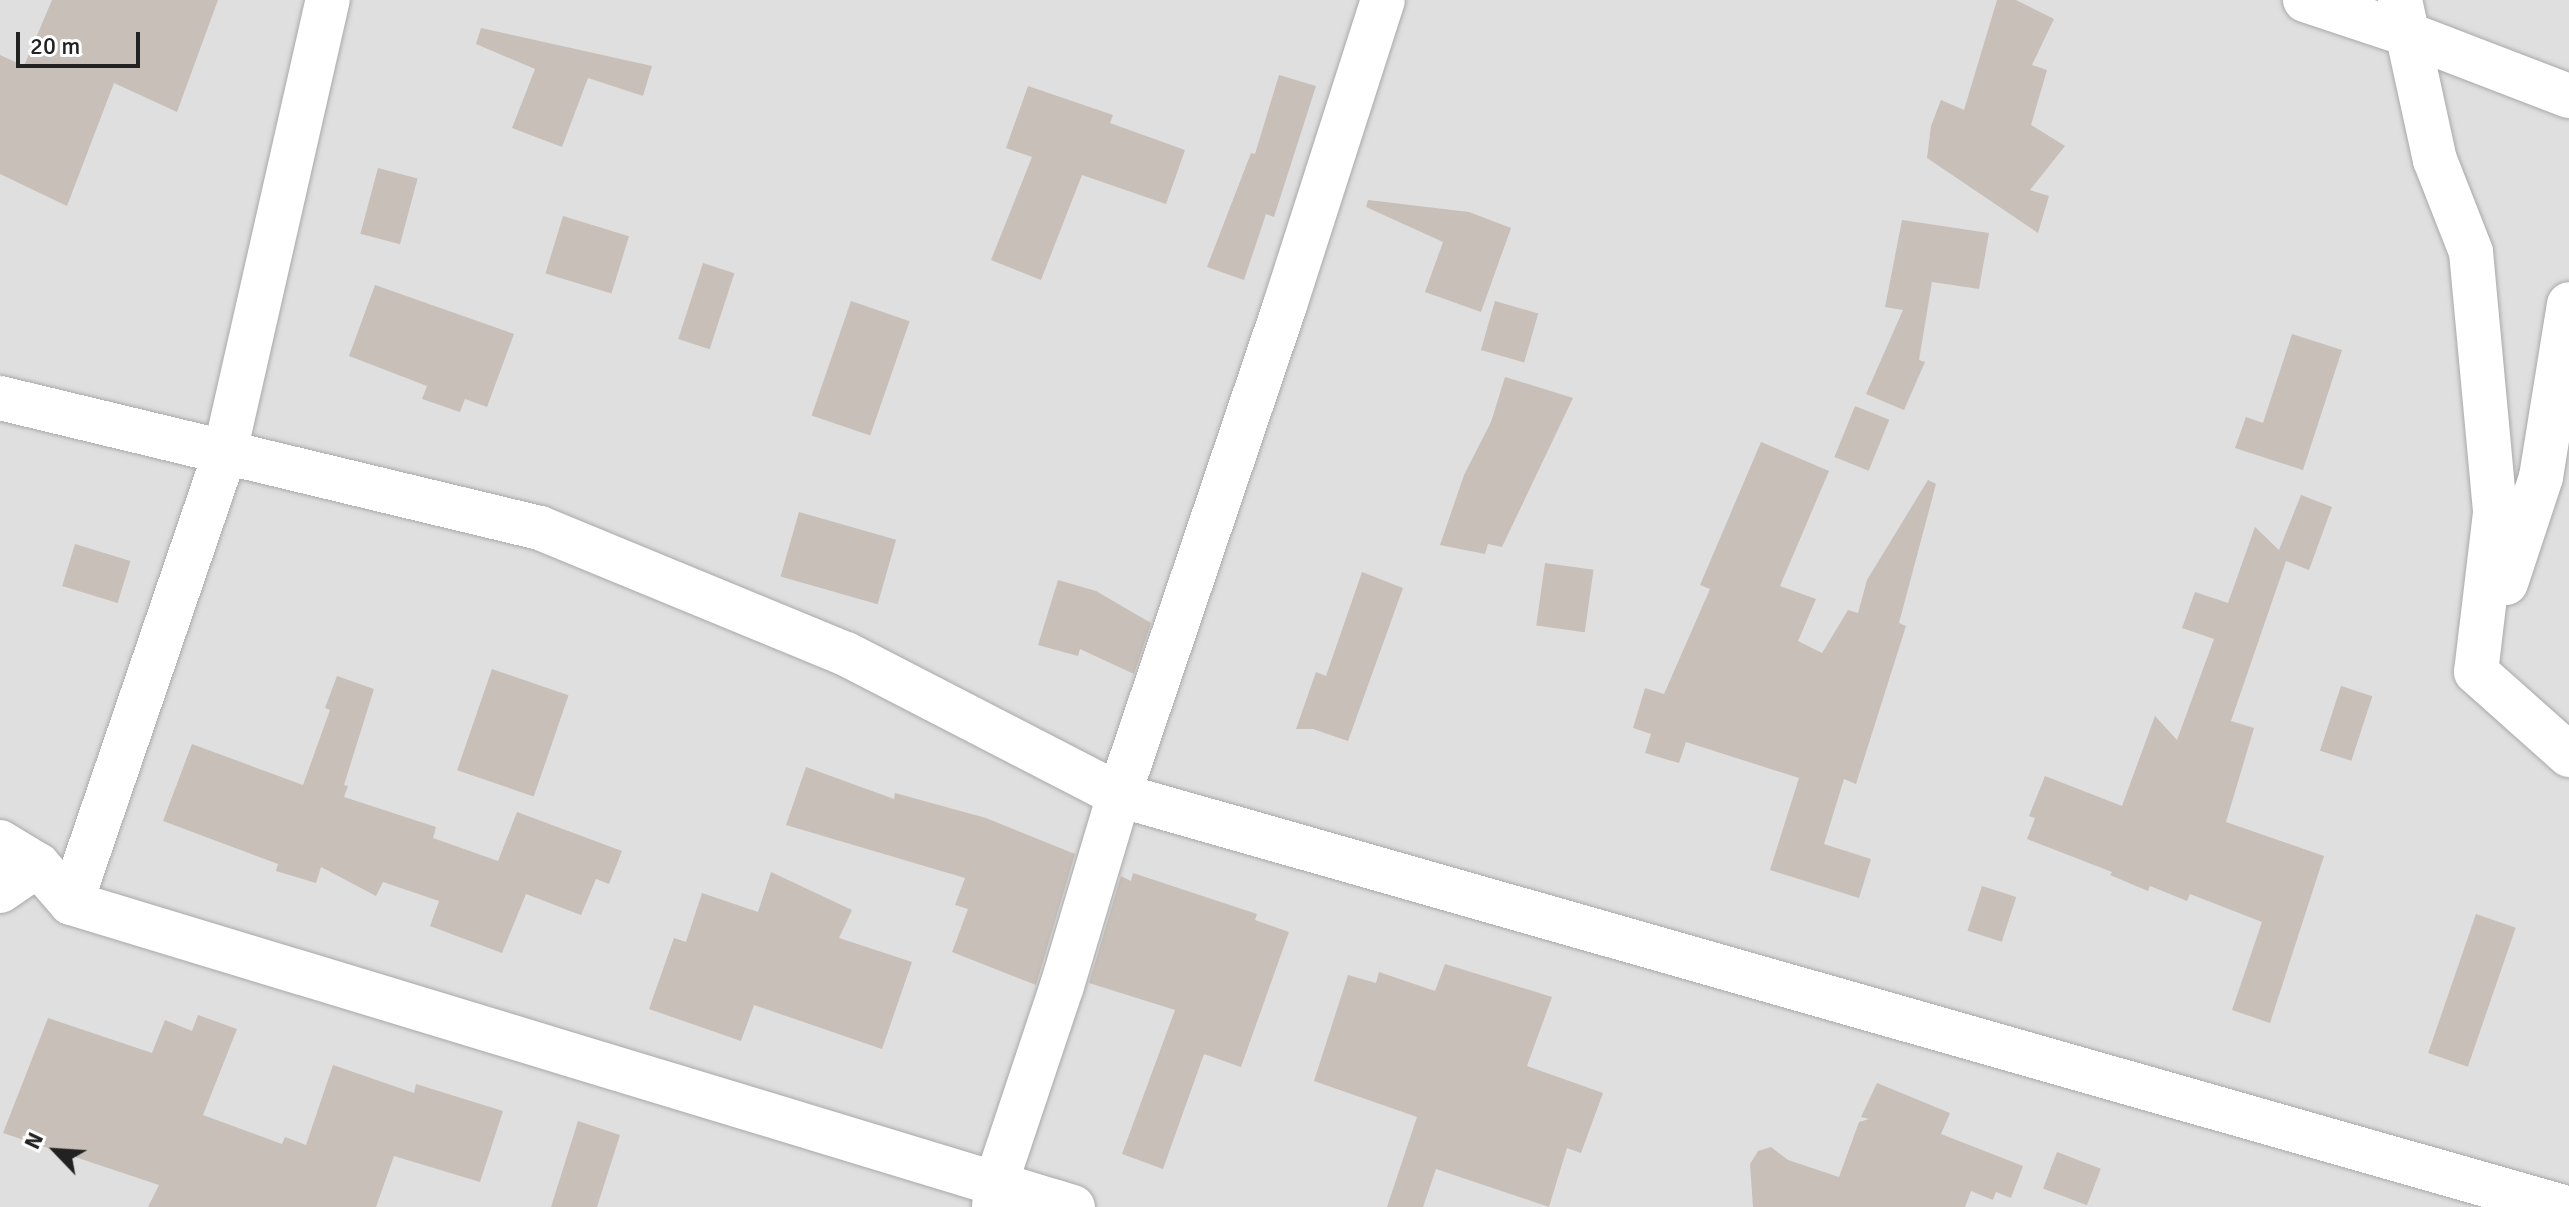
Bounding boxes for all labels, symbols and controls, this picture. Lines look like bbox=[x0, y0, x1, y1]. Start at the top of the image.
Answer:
scale bar bbox=[20, 16, 144, 66]
text: 20 m bbox=[30, 31, 80, 61]
north arrow bbox=[16, 1111, 96, 1191]
text: N bbox=[18, 1128, 49, 1153]

